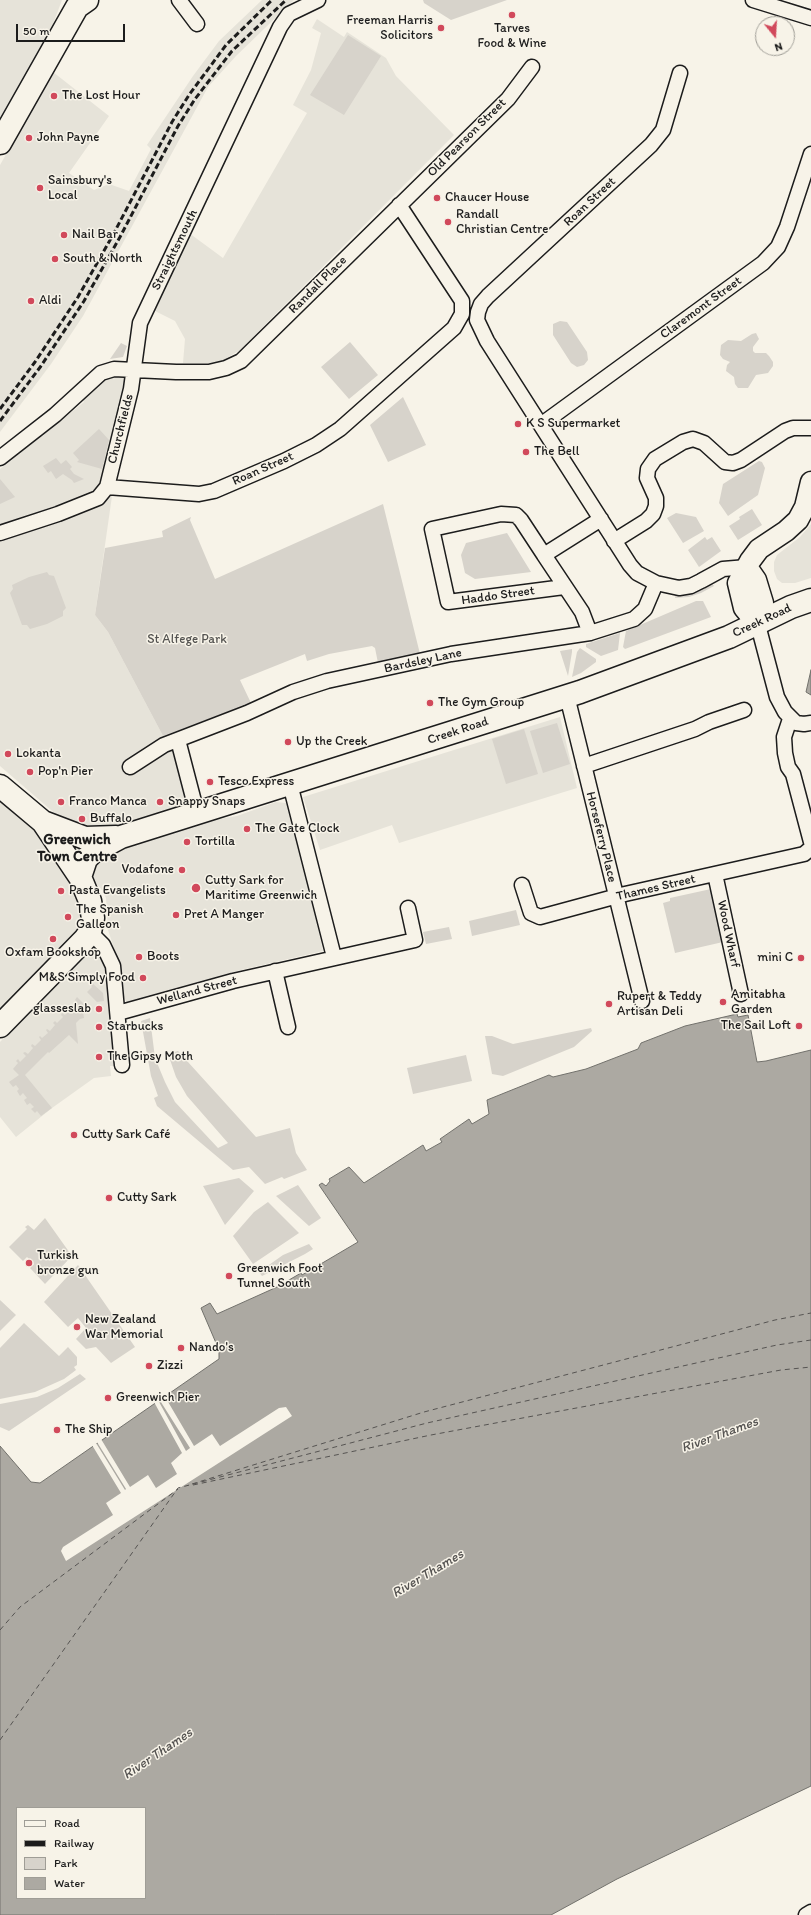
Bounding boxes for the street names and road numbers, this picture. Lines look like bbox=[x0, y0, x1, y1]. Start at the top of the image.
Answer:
street label: Old Pearson Street bbox=[424, 95, 510, 181]
street label: Roan Street bbox=[561, 174, 619, 230]
street label: Straightsmouth bbox=[149, 207, 201, 293]
street label: Randall Place bbox=[286, 253, 350, 317]
street label: Claremont Street bbox=[657, 273, 745, 343]
street label: Churchfields bbox=[105, 392, 137, 466]
street label: Roan Street bbox=[230, 449, 296, 489]
street label: Haddo Street bbox=[460, 583, 536, 609]
street label: Creek Road bbox=[730, 601, 794, 641]
street label: Bardsley Lane bbox=[383, 645, 463, 677]
street label: Creek Road bbox=[425, 714, 491, 748]
street label: Horseferry Place bbox=[582, 790, 620, 884]
street label: Thames Street bbox=[615, 871, 697, 905]
street label: Wood Wharf bbox=[713, 899, 743, 969]
street label: Welland Street bbox=[155, 973, 239, 1009]

